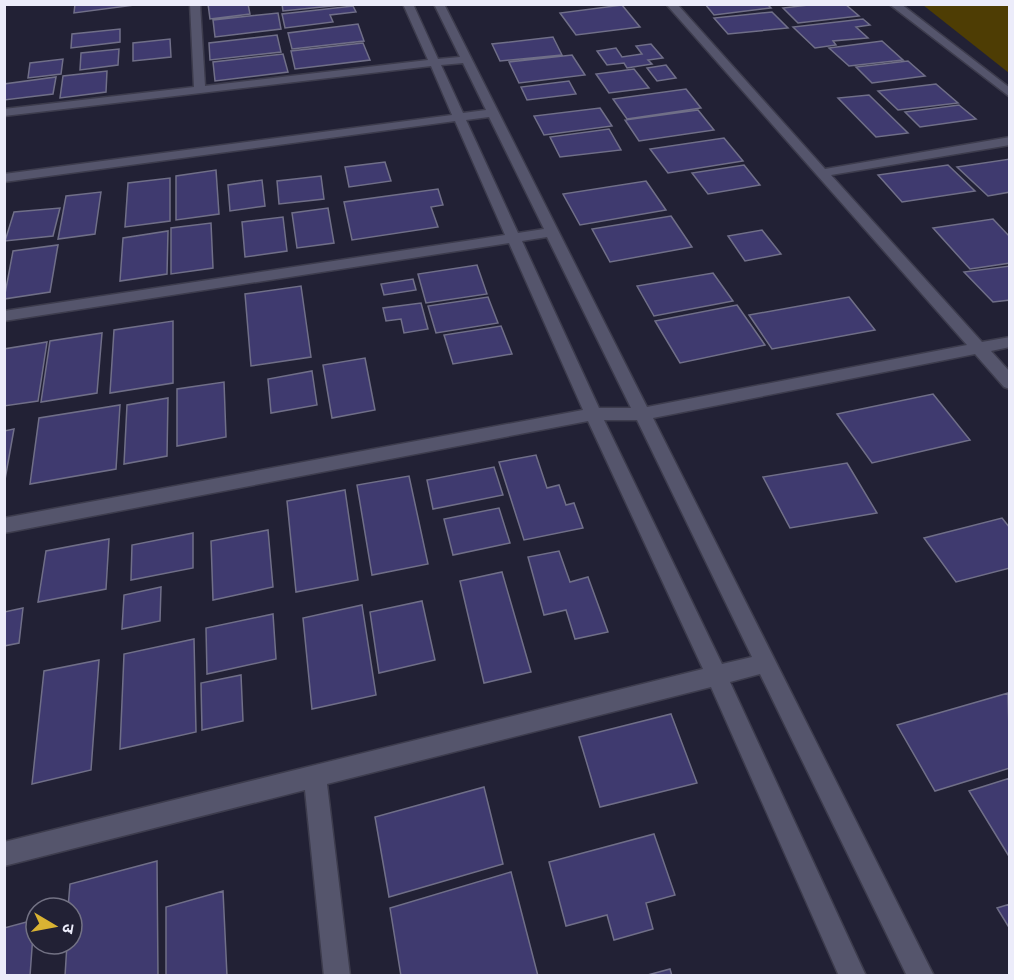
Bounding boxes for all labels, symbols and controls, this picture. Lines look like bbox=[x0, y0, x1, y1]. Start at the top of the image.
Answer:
north arrow bbox=[24, 896, 84, 956]
text: उ bbox=[58, 922, 78, 935]

